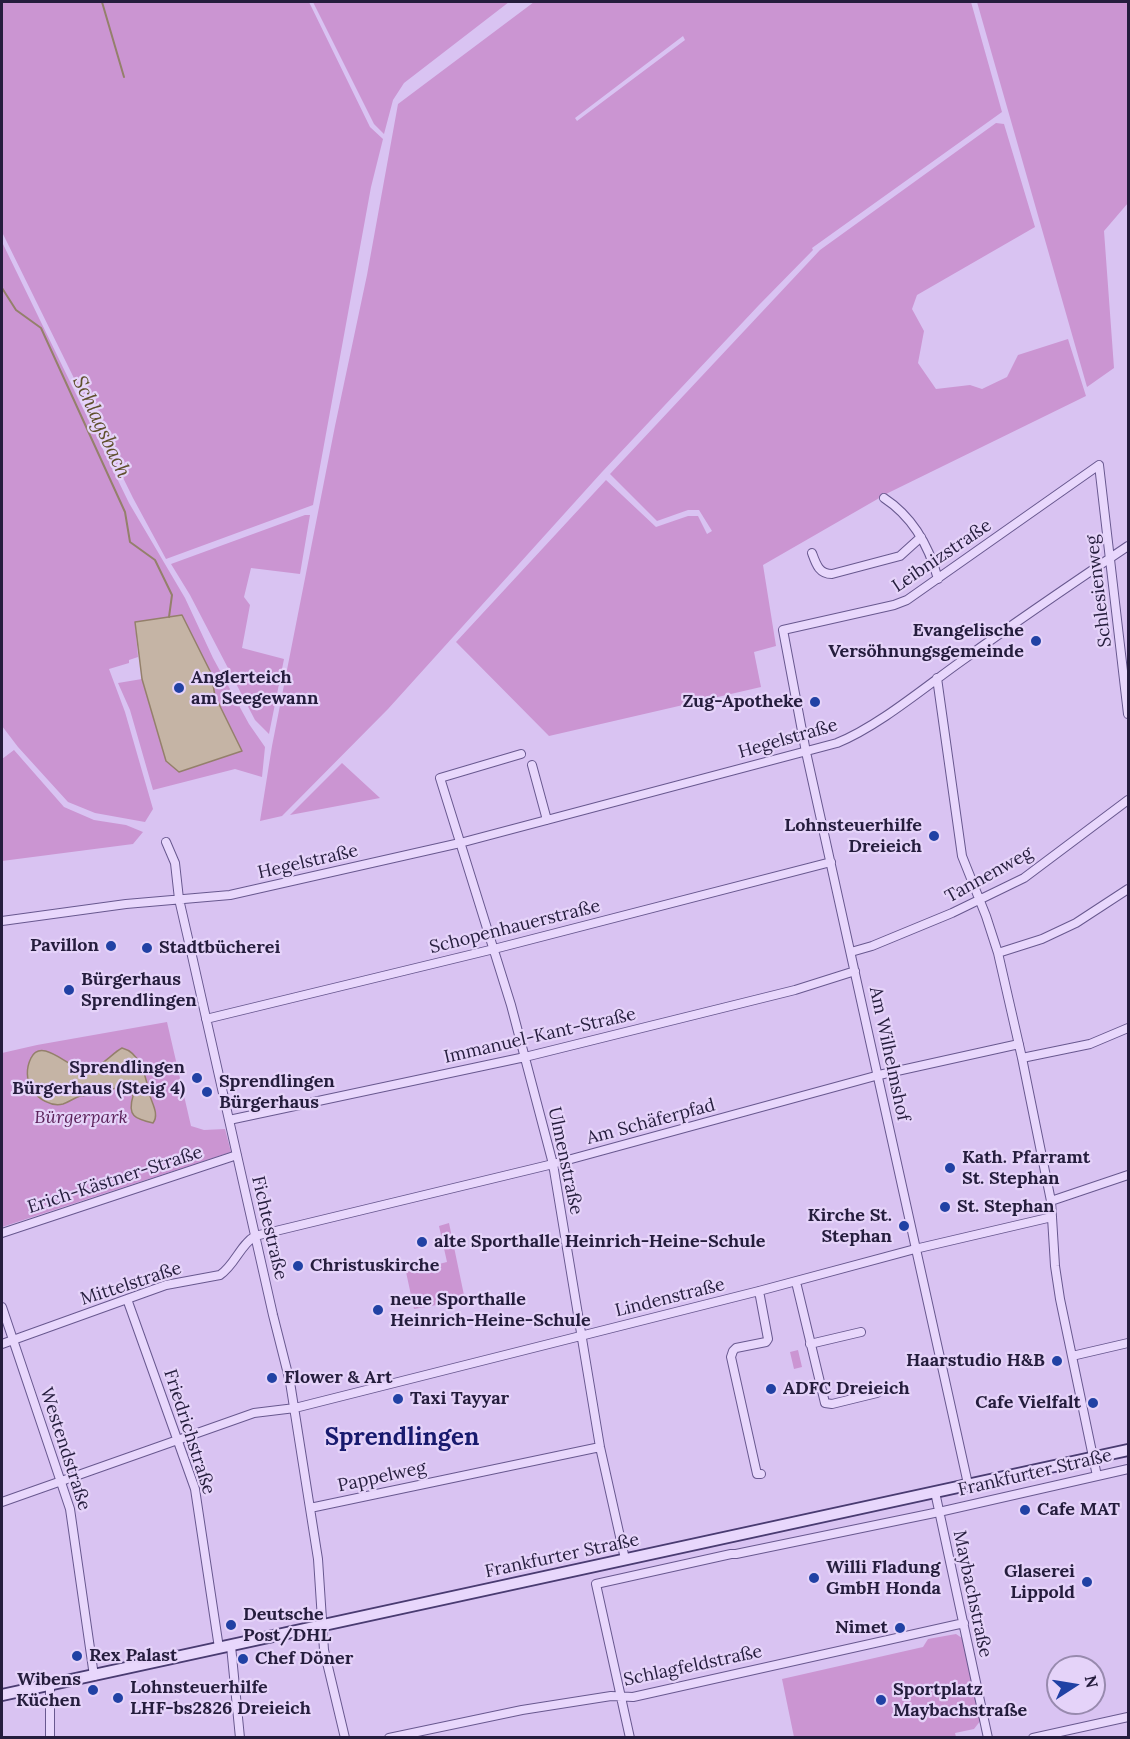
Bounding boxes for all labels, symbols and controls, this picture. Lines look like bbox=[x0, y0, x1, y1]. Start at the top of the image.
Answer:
water label: Schlagsbach bbox=[67, 372, 135, 482]
street label: Leibnizstraße bbox=[888, 515, 996, 597]
street label: Schlesienweg bbox=[1081, 534, 1117, 648]
place label: Evangelische Versöhnungsgemeinde bbox=[828, 620, 1024, 662]
marker: Evangelische Versöhnungsgemeinde bbox=[1029, 634, 1043, 648]
place label: Anglerteich am Seegewann bbox=[191, 667, 318, 710]
marker: Anglerteich am Seegewann bbox=[172, 681, 186, 695]
place label: Zug-Apotheke bbox=[683, 691, 803, 713]
marker: Zug-Apotheke bbox=[808, 695, 822, 709]
street label: Hegelstraße bbox=[736, 715, 840, 763]
place label: Lohnsteuerhilfe Dreieich bbox=[784, 815, 922, 858]
marker: Lohnsteuerhilfe Dreieich bbox=[927, 829, 941, 843]
street label: Hegelstraße bbox=[256, 840, 360, 884]
street label: Tannenweg bbox=[942, 842, 1036, 908]
street label: Schopenhauerstraße bbox=[427, 895, 603, 959]
place label: Pavillon bbox=[30, 935, 99, 957]
place label: Stadtbücherei bbox=[159, 937, 280, 959]
marker: Pavillon bbox=[104, 939, 118, 953]
marker: Stadtbücherei bbox=[140, 941, 154, 955]
place label: Bürgerhaus Sprendlingen bbox=[81, 969, 197, 1012]
marker: Bürgerhaus Sprendlingen bbox=[62, 983, 76, 997]
street label: Am Wilhelmshof bbox=[864, 985, 914, 1123]
street label: Immanuel-Kant-Straße bbox=[442, 1003, 638, 1069]
place label: Sprendlingen Bürgerhaus (Steig 4) bbox=[12, 1057, 185, 1100]
marker: Sprendlingen Bürgerhaus (Steig 4) bbox=[190, 1071, 204, 1085]
place label: Sprendlingen Bürgerhaus bbox=[219, 1071, 335, 1114]
marker: Sprendlingen Bürgerhaus bbox=[200, 1085, 214, 1099]
street label: Am Schäferpfad bbox=[584, 1094, 718, 1150]
street label: Ulmenstraße bbox=[543, 1105, 587, 1217]
park label: Bürgerpark bbox=[34, 1107, 128, 1129]
street label: Erich-Kästner-Straße bbox=[25, 1141, 205, 1219]
place label: Kath. Pfarramt St. Stephan bbox=[962, 1147, 1090, 1190]
marker: Kath. Pfarramt St. Stephan bbox=[943, 1161, 957, 1175]
street label: Fichtestraße bbox=[247, 1174, 291, 1282]
place label: St. Stephan bbox=[957, 1196, 1055, 1218]
marker: St. Stephan bbox=[938, 1200, 952, 1214]
place label: Kirche St. Stephan bbox=[808, 1205, 892, 1248]
marker: Kirche St. Stephan bbox=[897, 1219, 911, 1233]
place label: alte Sporthalle Heinrich-Heine-Schule bbox=[434, 1231, 765, 1253]
marker: alte Sporthalle Heinrich-Heine-Schule bbox=[415, 1235, 429, 1249]
place label: Christuskirche bbox=[310, 1255, 439, 1277]
street label: Mittelstraße bbox=[78, 1258, 184, 1310]
marker: Christuskirche bbox=[291, 1259, 305, 1273]
street label: Lindenstraße bbox=[613, 1274, 727, 1322]
place label: neue Sporthalle Heinrich-Heine-Schule bbox=[390, 1289, 591, 1332]
marker: neue Sporthalle Heinrich-Heine-Schule bbox=[371, 1303, 385, 1317]
place label: Haarstudio H&B bbox=[906, 1350, 1045, 1372]
marker: Haarstudio H&B bbox=[1050, 1354, 1064, 1368]
street label: Friedrichstraße bbox=[159, 1367, 219, 1497]
place label: Flower & Art bbox=[284, 1367, 392, 1389]
marker: Flower & Art bbox=[265, 1371, 279, 1385]
place label: ADFC Dreieich bbox=[783, 1378, 910, 1400]
marker: ADFC Dreieich bbox=[764, 1382, 778, 1396]
street label: Westendstraße bbox=[35, 1385, 95, 1513]
place label: Taxi Tayyar bbox=[410, 1388, 509, 1410]
marker: Taxi Tayyar bbox=[391, 1392, 405, 1406]
place label: Cafe Vielfalt bbox=[975, 1392, 1081, 1414]
marker: Cafe Vielfalt bbox=[1086, 1396, 1100, 1410]
district label: Sprendlingen bbox=[325, 1424, 479, 1452]
street label: Frankfurter Straße bbox=[956, 1445, 1114, 1501]
street label: Pappelweg bbox=[336, 1457, 428, 1497]
place label: Cafe MAT bbox=[1037, 1499, 1120, 1521]
marker: Cafe MAT bbox=[1018, 1503, 1032, 1517]
street label: Maybachstraße bbox=[948, 1528, 996, 1660]
street label: Frankfurter Straße bbox=[483, 1529, 641, 1583]
place label: Willi Fladung GmbH Honda bbox=[826, 1557, 941, 1600]
place label: Glaserei Lippold bbox=[1004, 1561, 1075, 1604]
marker: Willi Fladung GmbH Honda bbox=[807, 1571, 821, 1585]
marker: Glaserei Lippold bbox=[1080, 1575, 1094, 1589]
place label: Deutsche Post/DHL bbox=[243, 1604, 331, 1646]
place label: Nimet bbox=[835, 1617, 888, 1639]
marker: Deutsche Post/DHL bbox=[224, 1618, 238, 1632]
marker: Nimet bbox=[893, 1621, 907, 1635]
street label: Schlagfeldstraße bbox=[622, 1641, 764, 1691]
place label: Rex Palast bbox=[89, 1645, 177, 1667]
place label: Chef Döner bbox=[255, 1648, 353, 1670]
marker: Rex Palast bbox=[70, 1649, 84, 1663]
marker: Chef Döner bbox=[236, 1652, 250, 1666]
north arrow bbox=[1046, 1655, 1106, 1715]
place label: Wibens Küchen bbox=[16, 1669, 81, 1712]
text: N bbox=[1081, 1674, 1103, 1690]
place label: Lohnsteuerhilfe LHF-bs2826 Dreieich bbox=[130, 1677, 311, 1720]
place label: Sportplatz Maybachstraße bbox=[893, 1679, 1027, 1722]
marker: Wibens Küchen bbox=[86, 1683, 100, 1697]
marker: Lohnsteuerhilfe LHF-bs2826 Dreieich bbox=[111, 1691, 125, 1705]
marker: Sportplatz Maybachstraße bbox=[874, 1693, 888, 1707]

